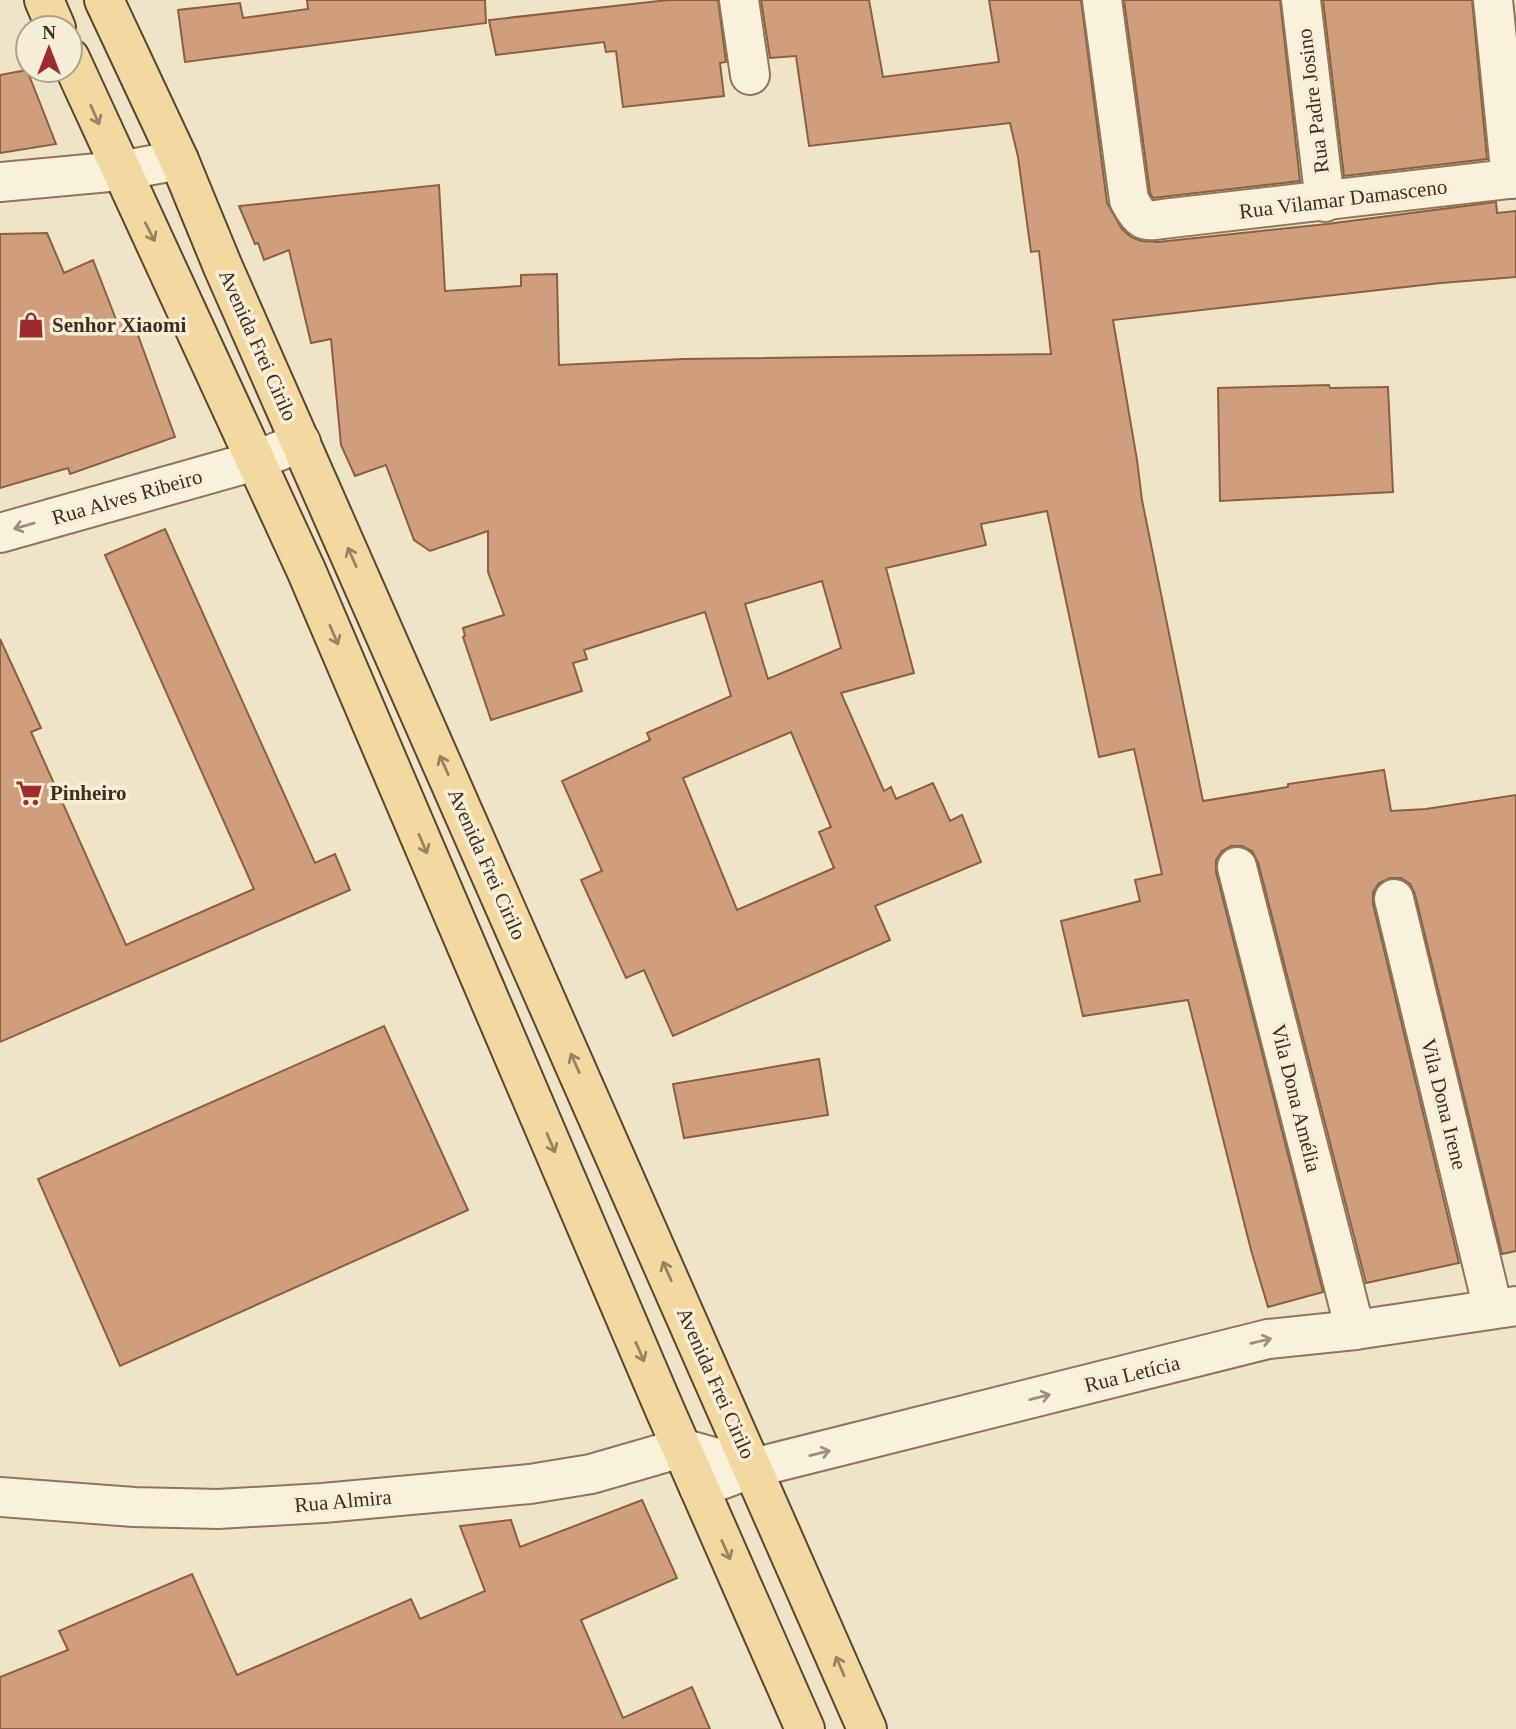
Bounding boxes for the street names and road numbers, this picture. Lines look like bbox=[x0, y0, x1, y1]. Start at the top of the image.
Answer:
street label: Rua Padre Josino bbox=[1292, 27, 1334, 175]
street label: Rua Vilamar Damasceno bbox=[1238, 174, 1448, 224]
street label: Avenida Frei Cirilo bbox=[214, 266, 302, 424]
street label: Rua Alves Ribeiro bbox=[49, 464, 205, 530]
street label: Avenida Frei Cirilo bbox=[443, 785, 531, 943]
street label: Vila Dona Amélia bbox=[1266, 1022, 1326, 1175]
street label: Vila Dona Irene bbox=[1416, 1036, 1472, 1172]
street label: Avenida Frei Cirilo bbox=[672, 1304, 760, 1462]
street label: Rua Letícia bbox=[1082, 1350, 1183, 1397]
street label: Rua Almira bbox=[293, 1485, 393, 1517]

